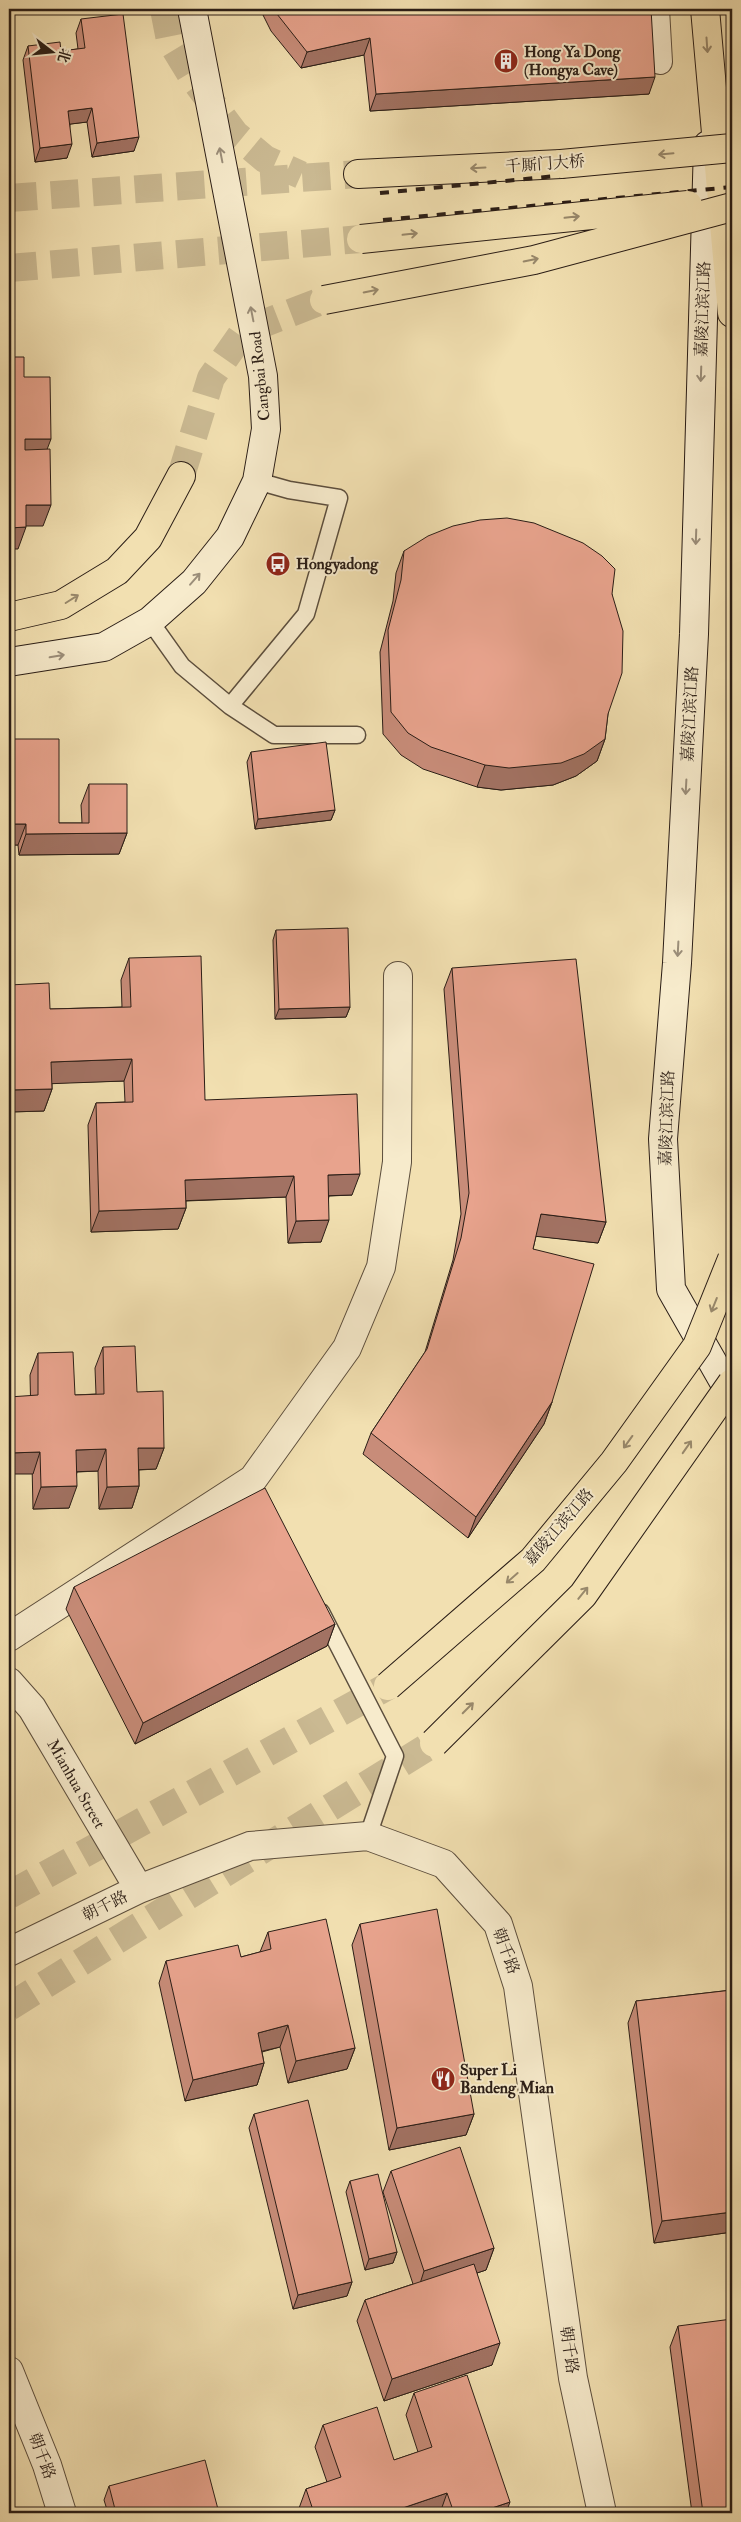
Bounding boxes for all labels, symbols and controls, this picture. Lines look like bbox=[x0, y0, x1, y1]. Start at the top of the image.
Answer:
north arrow bbox=[28, 28, 78, 78]
one-way arrow bbox=[702, 36, 712, 52]
place label: Hong Ya Dong (Hongya Cave) bbox=[524, 42, 622, 81]
text: 北 bbox=[54, 46, 74, 65]
building icon: Hong Ya Dong (Hongya Cave) bbox=[493, 48, 519, 74]
one-way arrow bbox=[216, 147, 225, 163]
one-way arrow bbox=[659, 150, 675, 159]
street label: 千厮门大桥 bbox=[504, 151, 586, 177]
one-way arrow bbox=[470, 163, 486, 173]
one-way arrow bbox=[563, 212, 579, 222]
one-way arrow bbox=[402, 229, 418, 239]
one-way arrow bbox=[523, 255, 539, 264]
street label: 嘉陵江滨江路 bbox=[691, 261, 715, 357]
one-way arrow bbox=[363, 286, 379, 295]
one-way arrow bbox=[247, 307, 257, 323]
street label: Cangbai Road bbox=[245, 330, 275, 422]
one-way arrow bbox=[696, 366, 706, 382]
one-way arrow bbox=[692, 529, 701, 545]
bus stop icon: Hongyadong bbox=[265, 551, 291, 577]
place label: Hongyadong bbox=[296, 554, 379, 575]
one-way arrow bbox=[190, 573, 201, 586]
one-way arrow bbox=[64, 593, 78, 603]
one-way arrow bbox=[49, 650, 65, 660]
street label: 嘉陵江滨江路 bbox=[678, 666, 702, 762]
one-way arrow bbox=[681, 778, 690, 794]
one-way arrow bbox=[673, 941, 682, 957]
street label: 嘉陵江滨江路 bbox=[655, 1070, 679, 1166]
one-way arrow bbox=[709, 1297, 718, 1312]
one-way arrow bbox=[623, 1435, 634, 1448]
one-way arrow bbox=[682, 1440, 692, 1454]
street label: 嘉陵江滨江路 bbox=[520, 1484, 598, 1570]
one-way arrow bbox=[505, 1573, 518, 1584]
one-way arrow bbox=[578, 1587, 589, 1600]
one-way arrow bbox=[462, 1702, 474, 1714]
street label: Mianhua Street bbox=[42, 1736, 110, 1832]
street label: 朝千路 bbox=[79, 1886, 131, 1926]
street label: 朝千路 bbox=[488, 1925, 524, 1977]
place label: Super Li Bandeng Mian bbox=[460, 2060, 555, 2099]
restaurant icon: Super Li Bandeng Mian bbox=[430, 2066, 456, 2092]
street label: 朝千路 bbox=[556, 2325, 582, 2375]
street label: 朝千路 bbox=[24, 2430, 60, 2482]

